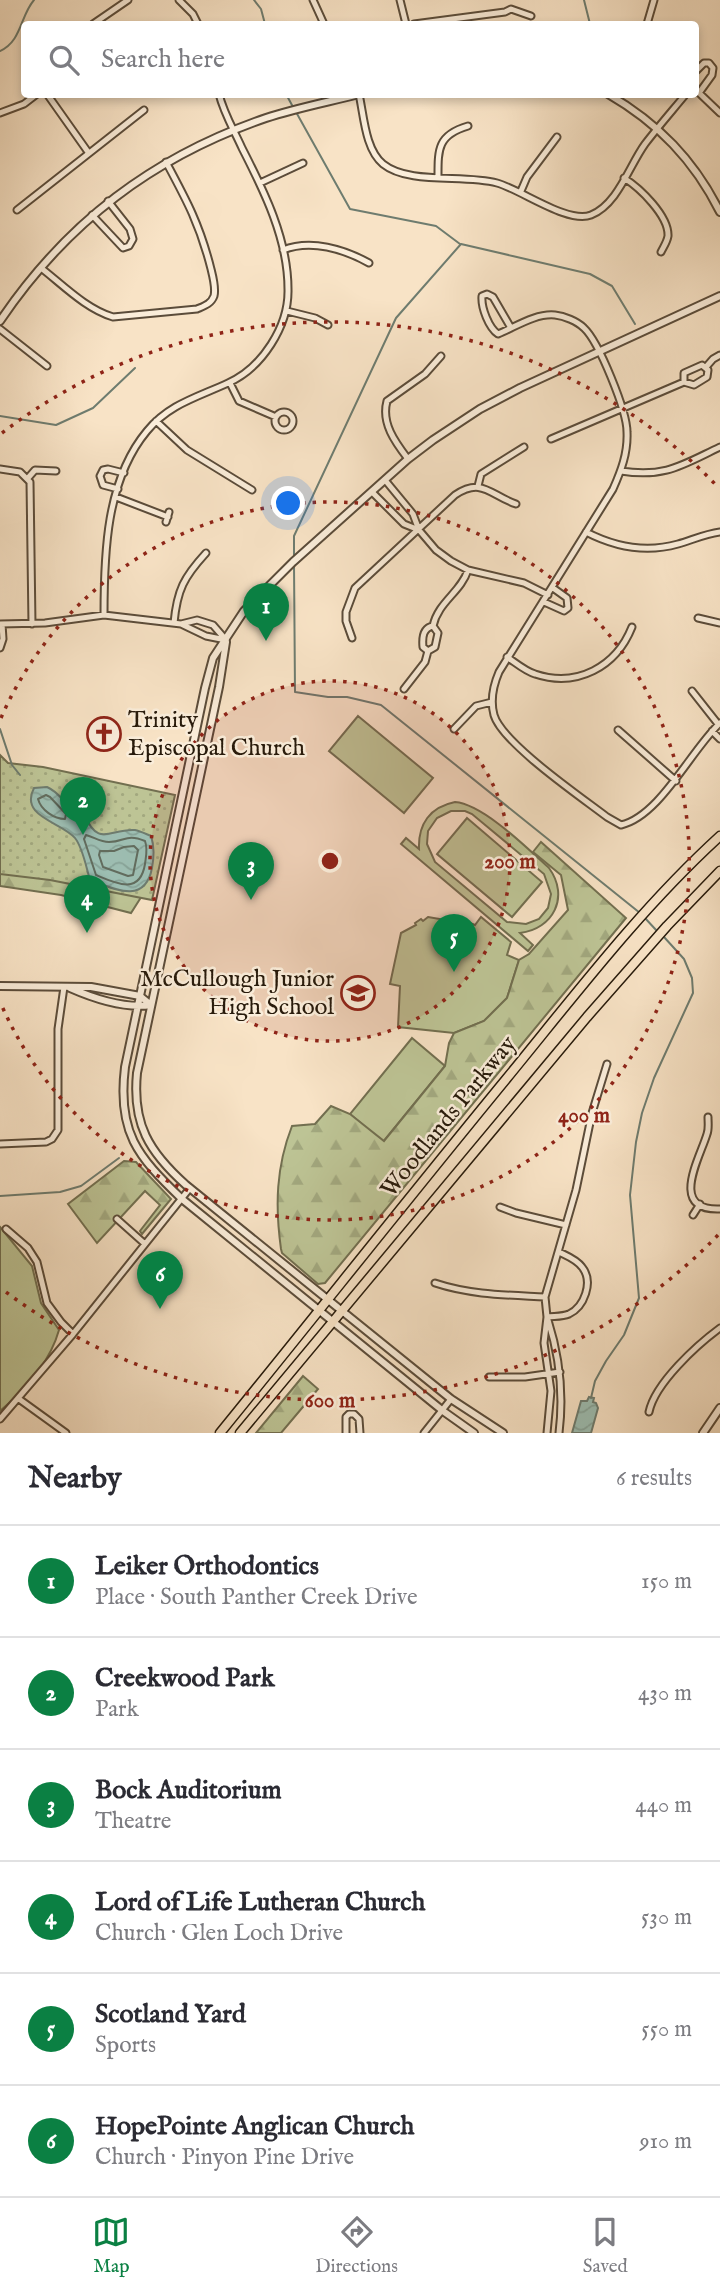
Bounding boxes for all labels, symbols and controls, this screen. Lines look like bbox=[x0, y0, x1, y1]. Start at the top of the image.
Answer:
search box bbox=[21, 21, 699, 98]
icon: search bbox=[45, 41, 83, 79]
text: Search here bbox=[101, 43, 225, 76]
your location bbox=[271, 486, 305, 520]
pin: 1 bbox=[243, 583, 289, 641]
place label: Trinity Episcopal Church bbox=[128, 705, 305, 764]
church icon: Trinity Episcopal Church bbox=[85, 715, 123, 753]
pin: 2 bbox=[60, 777, 106, 835]
pin: 3 bbox=[228, 842, 274, 900]
centre of rings bbox=[318, 849, 342, 873]
text: 200 m bbox=[484, 849, 536, 876]
pin: 4 bbox=[64, 875, 110, 933]
pin: 5 bbox=[431, 914, 477, 972]
place label: McCullough Junior High School bbox=[140, 964, 334, 1023]
school or university icon: McCullough Junior High School bbox=[339, 974, 377, 1012]
street label: Woodlands Parkway bbox=[374, 1030, 524, 1204]
text: 400 m bbox=[558, 1103, 611, 1130]
pin: 6 bbox=[137, 1251, 183, 1309]
text: 600 m bbox=[305, 1388, 356, 1415]
text: Nearby bbox=[28, 1460, 121, 1498]
text: 6 results bbox=[616, 1464, 692, 1493]
text: Leiker Orthodontics bbox=[95, 1550, 319, 1583]
text: 1 bbox=[47, 1567, 55, 1596]
text: 150 m bbox=[641, 1567, 692, 1596]
text: Place · South Panther Creek Drive bbox=[95, 1583, 417, 1612]
text: Creekwood Park bbox=[95, 1662, 275, 1695]
text: 2 bbox=[46, 1679, 56, 1708]
text: 430 m bbox=[638, 1679, 692, 1708]
text: Park bbox=[95, 1695, 139, 1724]
text: Bock Auditorium bbox=[95, 1774, 281, 1807]
text: 3 bbox=[47, 1791, 55, 1820]
text: 440 m bbox=[635, 1791, 692, 1820]
text: Theatre bbox=[95, 1807, 171, 1836]
text: Lord of Life Lutheran Church bbox=[95, 1886, 425, 1919]
text: 4 bbox=[45, 1903, 57, 1932]
text: 530 m bbox=[641, 1903, 692, 1932]
text: Church · Glen Loch Drive bbox=[95, 1919, 343, 1948]
text: Scotland Yard bbox=[95, 1998, 246, 2031]
text: 5 bbox=[47, 2015, 55, 2044]
text: 550 m bbox=[641, 2015, 692, 2044]
text: Sports bbox=[95, 2031, 156, 2060]
text: HopePointe Anglican Church bbox=[95, 2110, 414, 2143]
text: 6 bbox=[46, 2127, 56, 2156]
text: 910 m bbox=[639, 2127, 692, 2156]
text: Church · Pinyon Pine Drive bbox=[95, 2143, 354, 2172]
tab: Map bbox=[92, 2213, 130, 2279]
tab: Directions bbox=[315, 2213, 398, 2279]
tab: Saved bbox=[583, 2213, 628, 2279]

